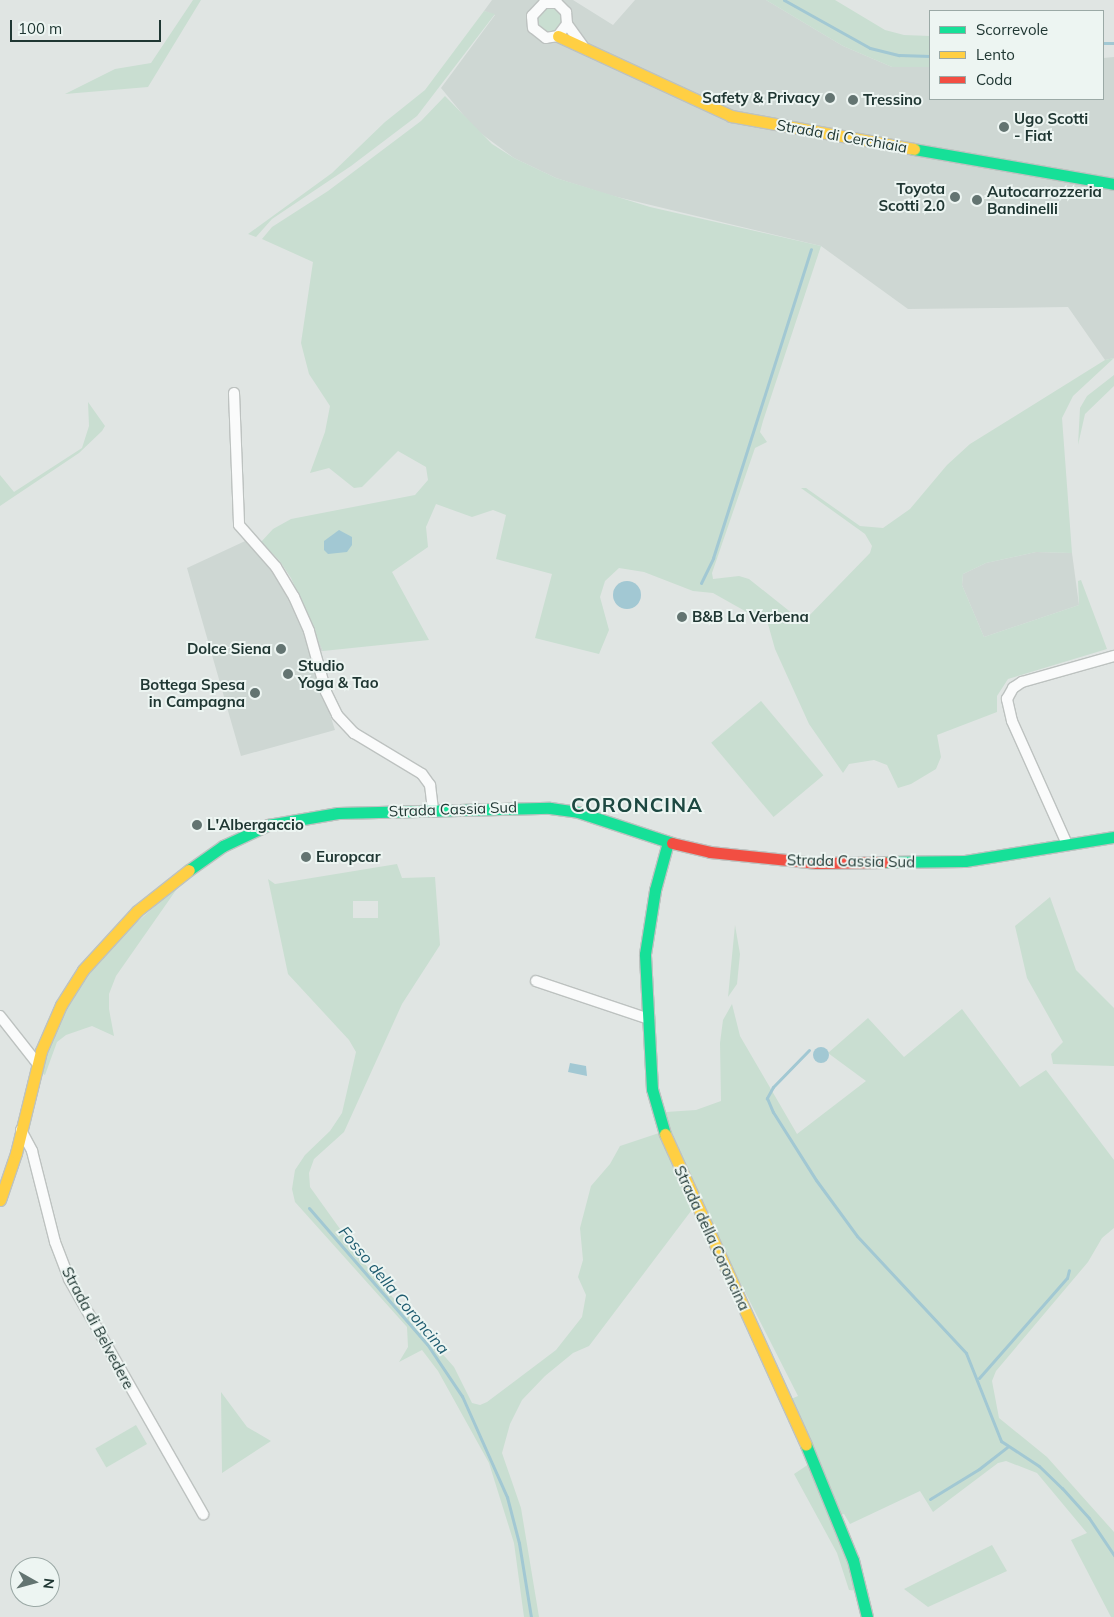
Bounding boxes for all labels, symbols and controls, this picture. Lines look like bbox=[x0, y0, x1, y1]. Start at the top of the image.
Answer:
scale bar bbox=[12, 10, 164, 42]
legend bbox=[929, 10, 1104, 100]
text: 100 m bbox=[18, 19, 62, 38]
text: Scorrevole bbox=[976, 20, 1048, 39]
text: Lento bbox=[976, 45, 1015, 64]
text: Coda bbox=[976, 70, 1012, 89]
place label: Safety & Privacy bbox=[702, 89, 820, 107]
place label: Tressino bbox=[863, 91, 922, 109]
marker: Safety & Privacy bbox=[824, 92, 836, 104]
marker: Tressino bbox=[847, 94, 859, 106]
place label: Ugo Scotti - Fiat bbox=[1014, 109, 1088, 144]
street label: Strada di Cerchiaia bbox=[775, 116, 909, 156]
marker: Ugo Scotti - Fiat bbox=[998, 121, 1010, 133]
place label: Toyota Scotti 2.0 bbox=[878, 179, 945, 214]
place label: Autocarrozzeria Bandinelli bbox=[987, 182, 1102, 217]
marker: Toyota Scotti 2.0 bbox=[949, 191, 961, 203]
marker: Autocarrozzeria Bandinelli bbox=[971, 194, 983, 206]
place label: B&B La Verbena bbox=[692, 608, 809, 626]
marker: B&B La Verbena bbox=[676, 611, 688, 623]
place label: Dolce Siena bbox=[187, 640, 271, 658]
marker: Dolce Siena bbox=[275, 643, 287, 655]
place label: Studio Yoga & Tao bbox=[298, 656, 379, 691]
marker: Studio Yoga & Tao bbox=[282, 668, 294, 680]
place label: Bottega Spesa in Campagna bbox=[140, 675, 245, 710]
marker: Bottega Spesa in Campagna bbox=[249, 687, 261, 699]
district label: CORONCINA bbox=[570, 792, 704, 816]
street label: Strada Cassia Sud bbox=[389, 798, 517, 820]
place label: L'Albergaccio bbox=[207, 816, 304, 834]
marker: L'Albergaccio bbox=[191, 819, 203, 831]
place label: Europcar bbox=[316, 848, 381, 866]
marker: Europcar bbox=[300, 851, 312, 863]
street label: Strada Cassia Sud bbox=[787, 851, 915, 871]
street label: Strada della Coroncina bbox=[670, 1163, 754, 1313]
water label: Fosso della Coroncina bbox=[335, 1222, 453, 1358]
street label: Strada di Belvedere bbox=[58, 1264, 138, 1392]
north arrow bbox=[10, 1557, 60, 1607]
text: N bbox=[39, 1577, 58, 1590]

